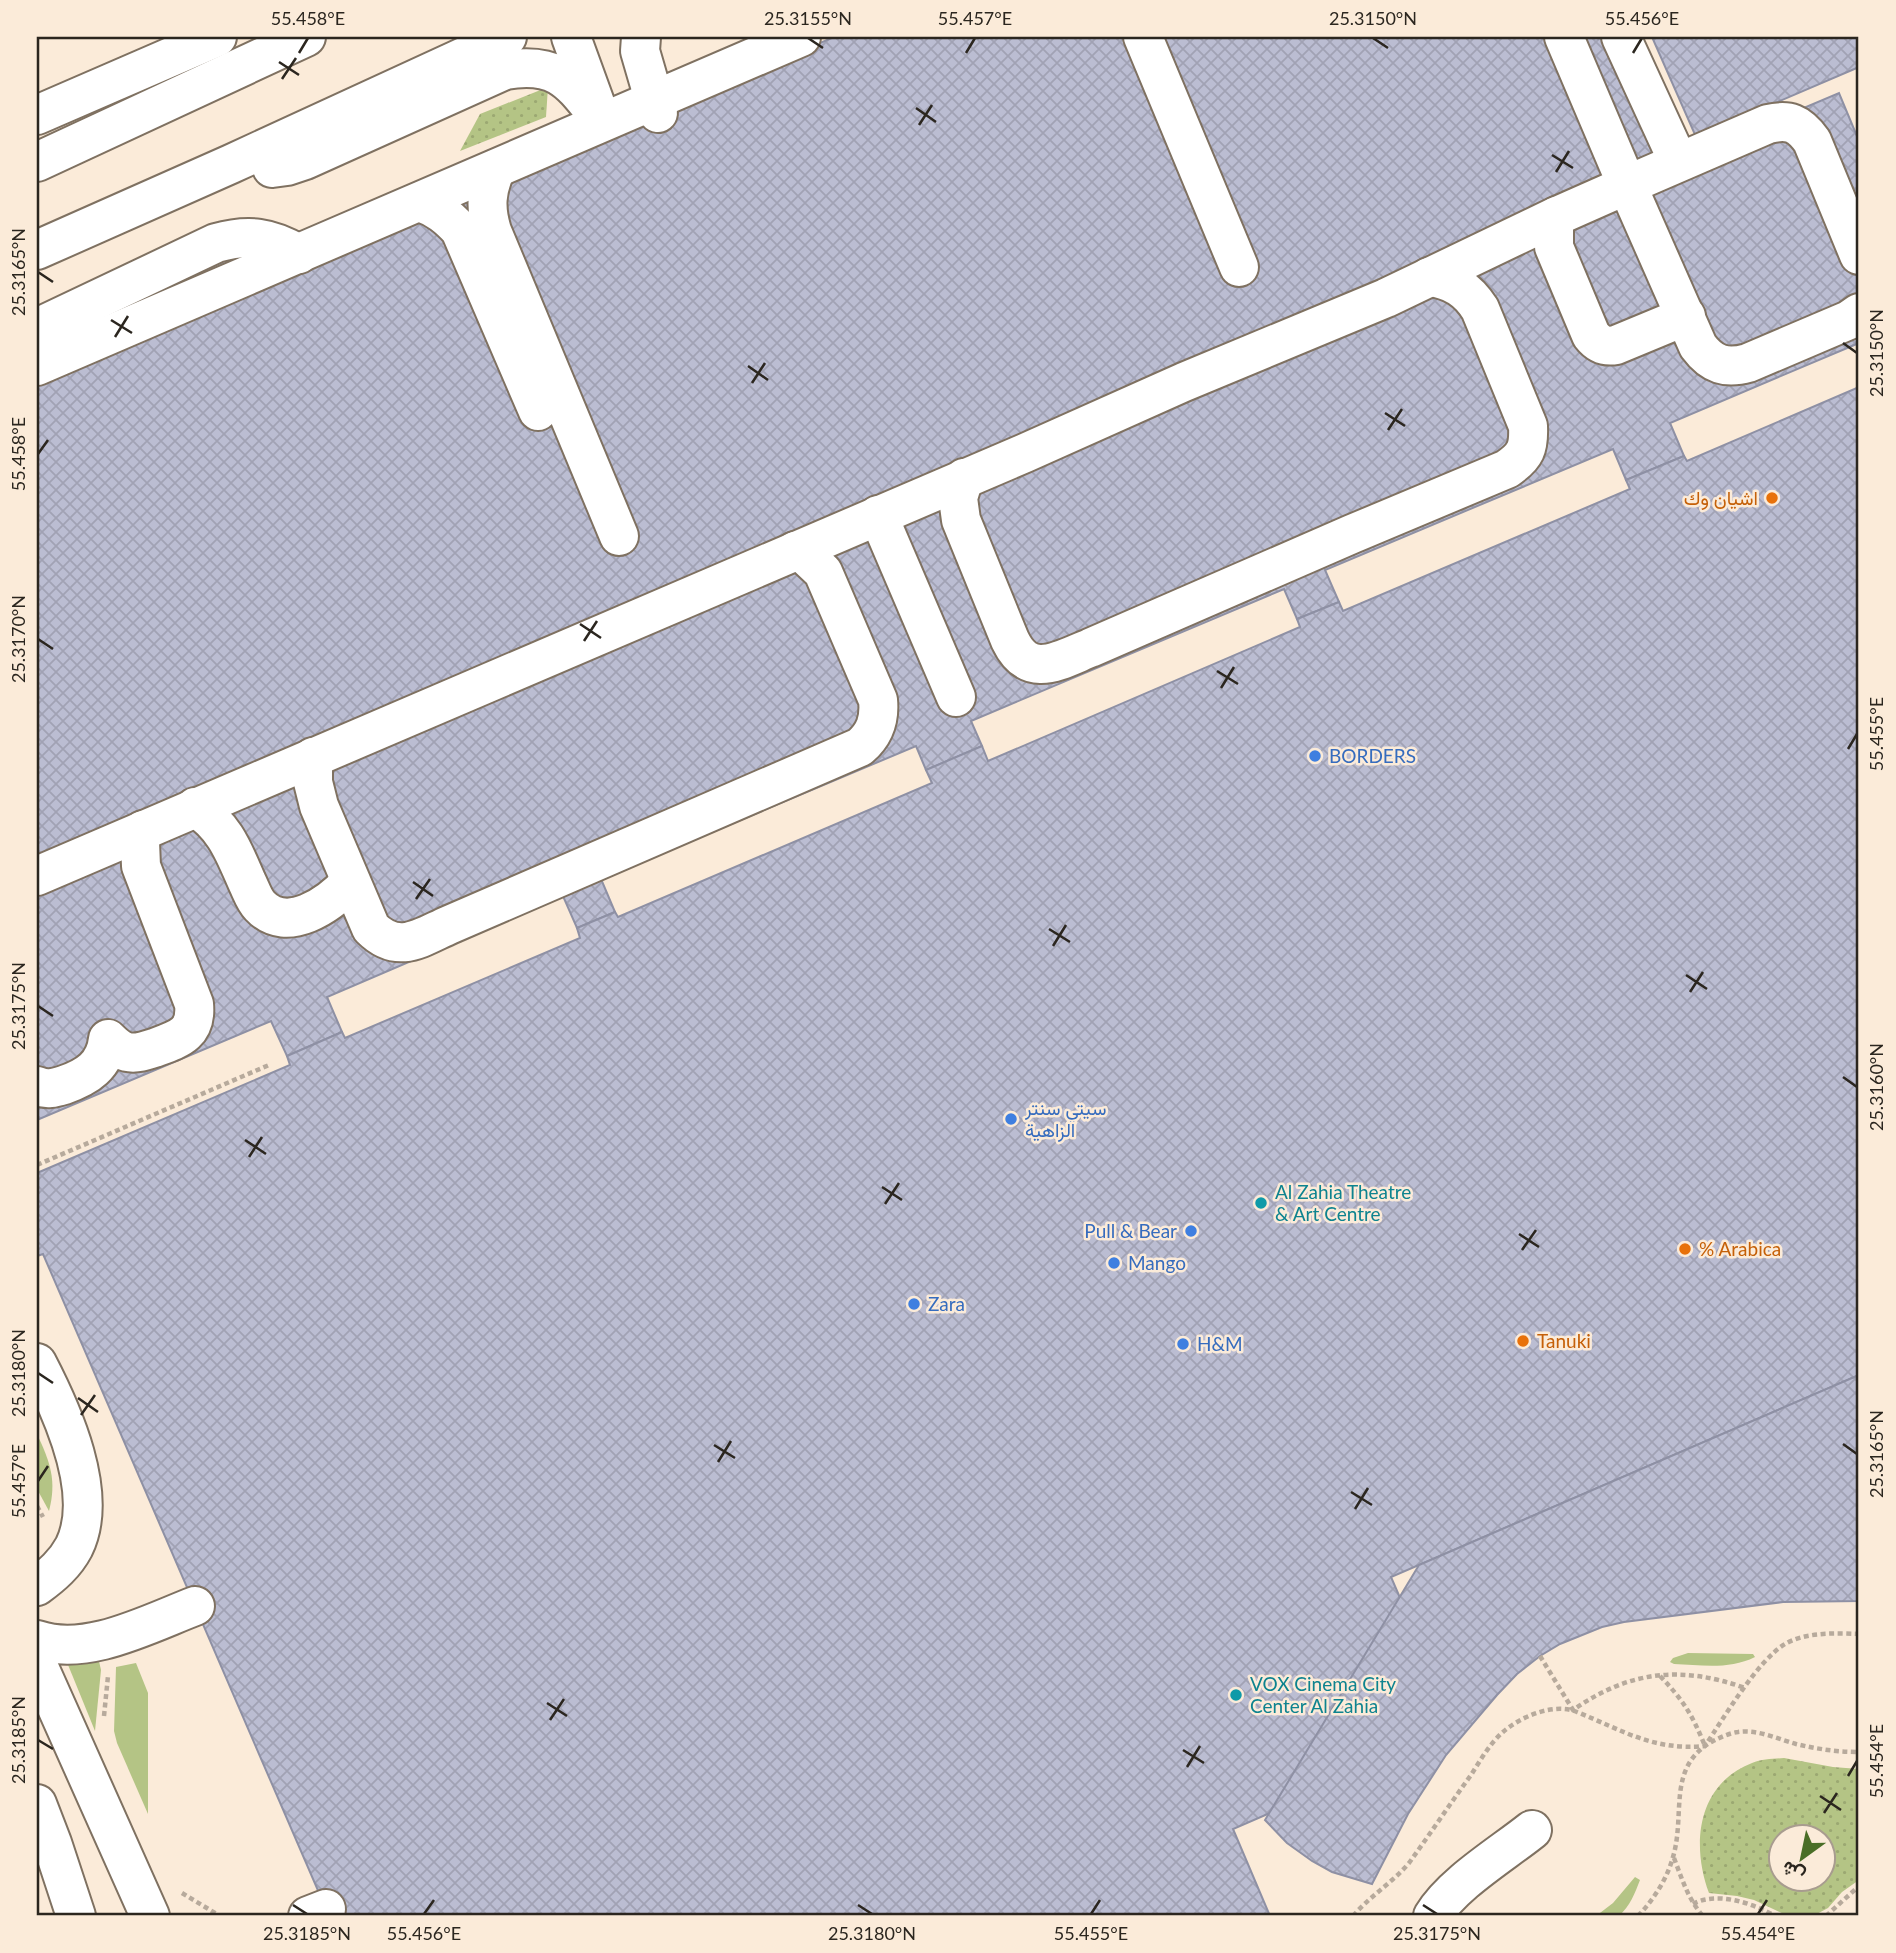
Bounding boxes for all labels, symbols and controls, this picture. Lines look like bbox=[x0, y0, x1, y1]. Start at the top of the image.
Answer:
text: 55.458°E bbox=[271, 7, 345, 29]
text: 25.3155°N bbox=[764, 7, 852, 29]
text: 55.457°E bbox=[938, 7, 1012, 29]
text: 25.3150°N bbox=[1329, 7, 1417, 29]
text: 55.456°E bbox=[1605, 7, 1679, 29]
text: 25.3165°N bbox=[7, 228, 29, 316]
text: 25.3150°N bbox=[1865, 309, 1887, 397]
text: 55.458°E bbox=[7, 417, 29, 491]
place label: اشيان وك bbox=[1684, 486, 1758, 510]
marker: اشيان وك bbox=[1764, 490, 1780, 506]
text: 25.3170°N bbox=[7, 595, 29, 683]
text: 55.455°E bbox=[1865, 697, 1887, 771]
place label: BORDERS bbox=[1329, 744, 1416, 767]
marker: BORDERS bbox=[1307, 748, 1323, 764]
text: 25.3175°N bbox=[7, 962, 29, 1050]
text: 25.3160°N bbox=[1865, 1043, 1887, 1131]
place label: سيتي سنتر الزاهية bbox=[1024, 1096, 1106, 1142]
marker: سيتي سنتر الزاهية bbox=[1003, 1111, 1019, 1127]
place label: Al Zahia Theatre & Art Centre bbox=[1275, 1180, 1411, 1225]
marker: Al Zahia Theatre & Art Centre bbox=[1253, 1195, 1269, 1211]
place label: Pull & Bear bbox=[1084, 1219, 1177, 1242]
marker: Pull & Bear bbox=[1183, 1223, 1199, 1239]
place label: % Arabica bbox=[1699, 1237, 1781, 1260]
marker: % Arabica bbox=[1677, 1241, 1693, 1257]
place label: Mango bbox=[1128, 1251, 1186, 1274]
marker: Mango bbox=[1106, 1255, 1122, 1271]
place label: Zara bbox=[928, 1292, 965, 1315]
marker: Zara bbox=[906, 1296, 922, 1312]
text: 25.3180°N bbox=[7, 1329, 29, 1417]
place label: Tanuki bbox=[1537, 1329, 1591, 1352]
place label: H&M bbox=[1197, 1332, 1243, 1355]
marker: Tanuki bbox=[1515, 1333, 1531, 1349]
marker: H&M bbox=[1175, 1336, 1191, 1352]
text: 25.3165°N bbox=[1865, 1410, 1887, 1498]
text: 55.457°E bbox=[7, 1444, 29, 1518]
place label: VOX Cinema City Center Al Zahia bbox=[1250, 1672, 1396, 1717]
marker: VOX Cinema City Center Al Zahia bbox=[1228, 1687, 1244, 1703]
text: 25.3185°N bbox=[7, 1696, 29, 1784]
text: 55.454°E bbox=[1865, 1724, 1887, 1798]
north arrow bbox=[1766, 1824, 1836, 1894]
text: ش bbox=[1776, 1856, 1809, 1889]
text: 25.3185°N bbox=[263, 1922, 351, 1944]
text: 55.456°E bbox=[387, 1922, 461, 1944]
text: 25.3180°N bbox=[828, 1922, 916, 1944]
text: 55.455°E bbox=[1054, 1922, 1128, 1944]
text: 25.3175°N bbox=[1393, 1922, 1481, 1944]
text: 55.454°E bbox=[1721, 1922, 1795, 1944]

